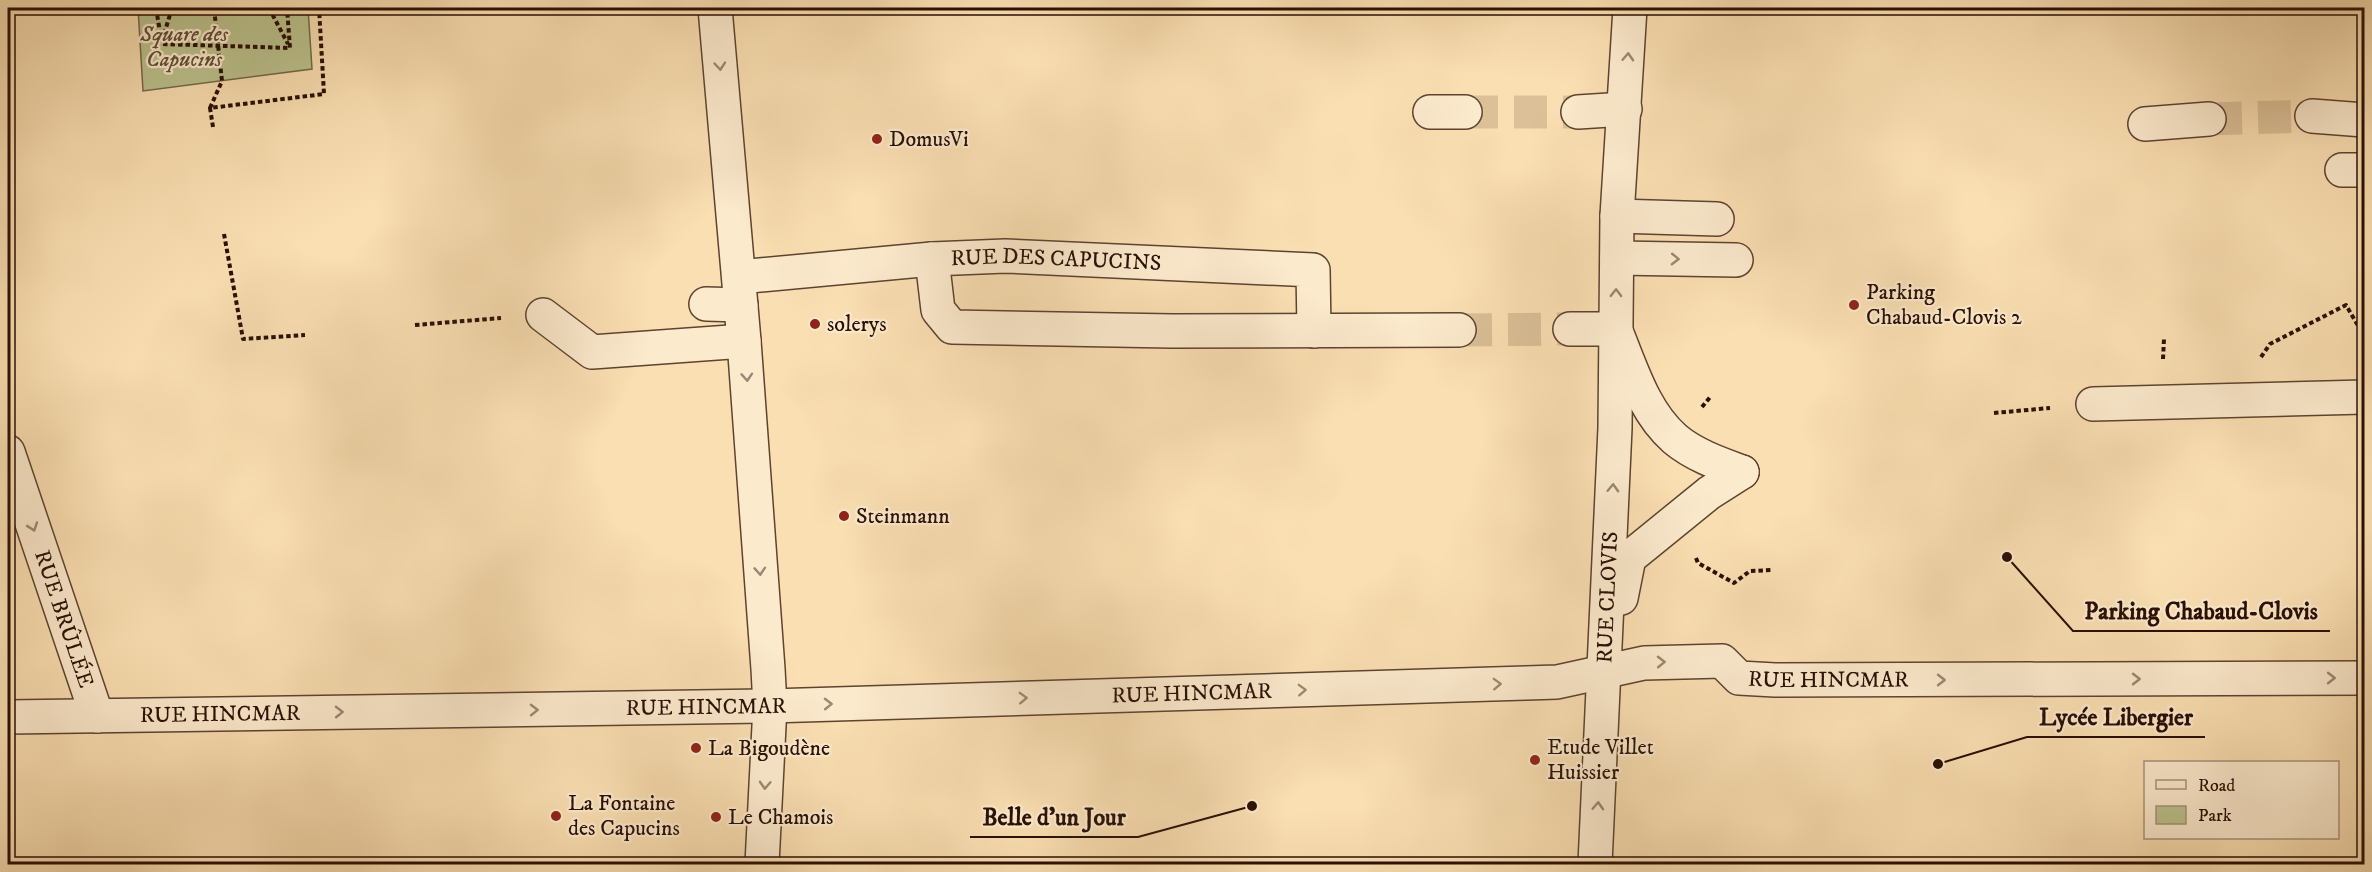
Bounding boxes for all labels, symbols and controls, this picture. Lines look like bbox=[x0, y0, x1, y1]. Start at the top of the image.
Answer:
park label: Square des Capucins bbox=[139, 21, 229, 73]
one-way arrow bbox=[1621, 52, 1634, 61]
one-way arrow bbox=[713, 61, 726, 70]
place label: DomusVi bbox=[889, 126, 969, 153]
marker: DomusVi bbox=[870, 132, 884, 146]
street label: RUE DES CAPUCINS bbox=[950, 242, 1162, 277]
one-way arrow bbox=[1671, 253, 1680, 265]
place label: Parking Chabaud-Clovis 2 bbox=[1866, 279, 2022, 331]
one-way arrow bbox=[1610, 289, 1622, 298]
marker: Parking Chabaud-Clovis 2 bbox=[1847, 298, 1861, 312]
place label: solerys bbox=[827, 311, 887, 338]
marker: solerys bbox=[808, 317, 822, 331]
one-way arrow bbox=[740, 372, 753, 381]
one-way arrow bbox=[1606, 484, 1619, 493]
place label: Steinmann bbox=[856, 503, 950, 530]
marker: Steinmann bbox=[837, 509, 851, 523]
one-way arrow bbox=[26, 521, 39, 532]
street label: RUE CLOVIS bbox=[1591, 531, 1624, 664]
street label: RUE BRÛLÉE bbox=[28, 546, 100, 691]
one-way arrow bbox=[753, 567, 766, 576]
callout: Parking Chabaud-Clovis bbox=[2073, 589, 2330, 631]
text: Parking Chabaud-Clovis bbox=[2084, 597, 2318, 627]
one-way arrow bbox=[1656, 656, 1665, 668]
street label: RUE HINCMAR bbox=[1747, 665, 1909, 694]
one-way arrow bbox=[2326, 672, 2335, 684]
one-way arrow bbox=[1936, 673, 1945, 686]
one-way arrow bbox=[2131, 673, 2140, 685]
street label: RUE HINCMAR bbox=[1111, 677, 1273, 709]
one-way arrow bbox=[1492, 678, 1501, 690]
one-way arrow bbox=[1297, 684, 1306, 696]
street label: RUE HINCMAR bbox=[626, 692, 787, 722]
one-way arrow bbox=[1019, 692, 1028, 705]
callout: Lycée Libergier bbox=[2027, 695, 2205, 737]
one-way arrow bbox=[824, 698, 833, 710]
street label: RUE HINCMAR bbox=[140, 699, 301, 729]
one-way arrow bbox=[529, 703, 538, 716]
text: Lycée Libergier bbox=[2039, 703, 2194, 733]
one-way arrow bbox=[334, 706, 343, 718]
place label: Etude Villet Huissier bbox=[1547, 734, 1654, 786]
place label: La Bigoudène bbox=[708, 735, 830, 762]
marker: La Bigoudène bbox=[689, 741, 703, 755]
marker: Etude Villet Huissier bbox=[1528, 753, 1542, 767]
legend bbox=[2144, 761, 2339, 839]
text: Road bbox=[2198, 775, 2235, 797]
one-way arrow bbox=[759, 781, 772, 790]
place label: La Fontaine des Capucins bbox=[568, 790, 680, 842]
callout: Belle d'un Jour bbox=[970, 795, 1138, 837]
one-way arrow bbox=[1592, 802, 1604, 811]
text: Belle d'un Jour bbox=[982, 803, 1127, 833]
place label: Le Chamois bbox=[728, 804, 833, 831]
text: Park bbox=[2198, 805, 2232, 827]
marker: La Fontaine des Capucins bbox=[549, 809, 563, 823]
marker: Le Chamois bbox=[709, 810, 723, 824]

